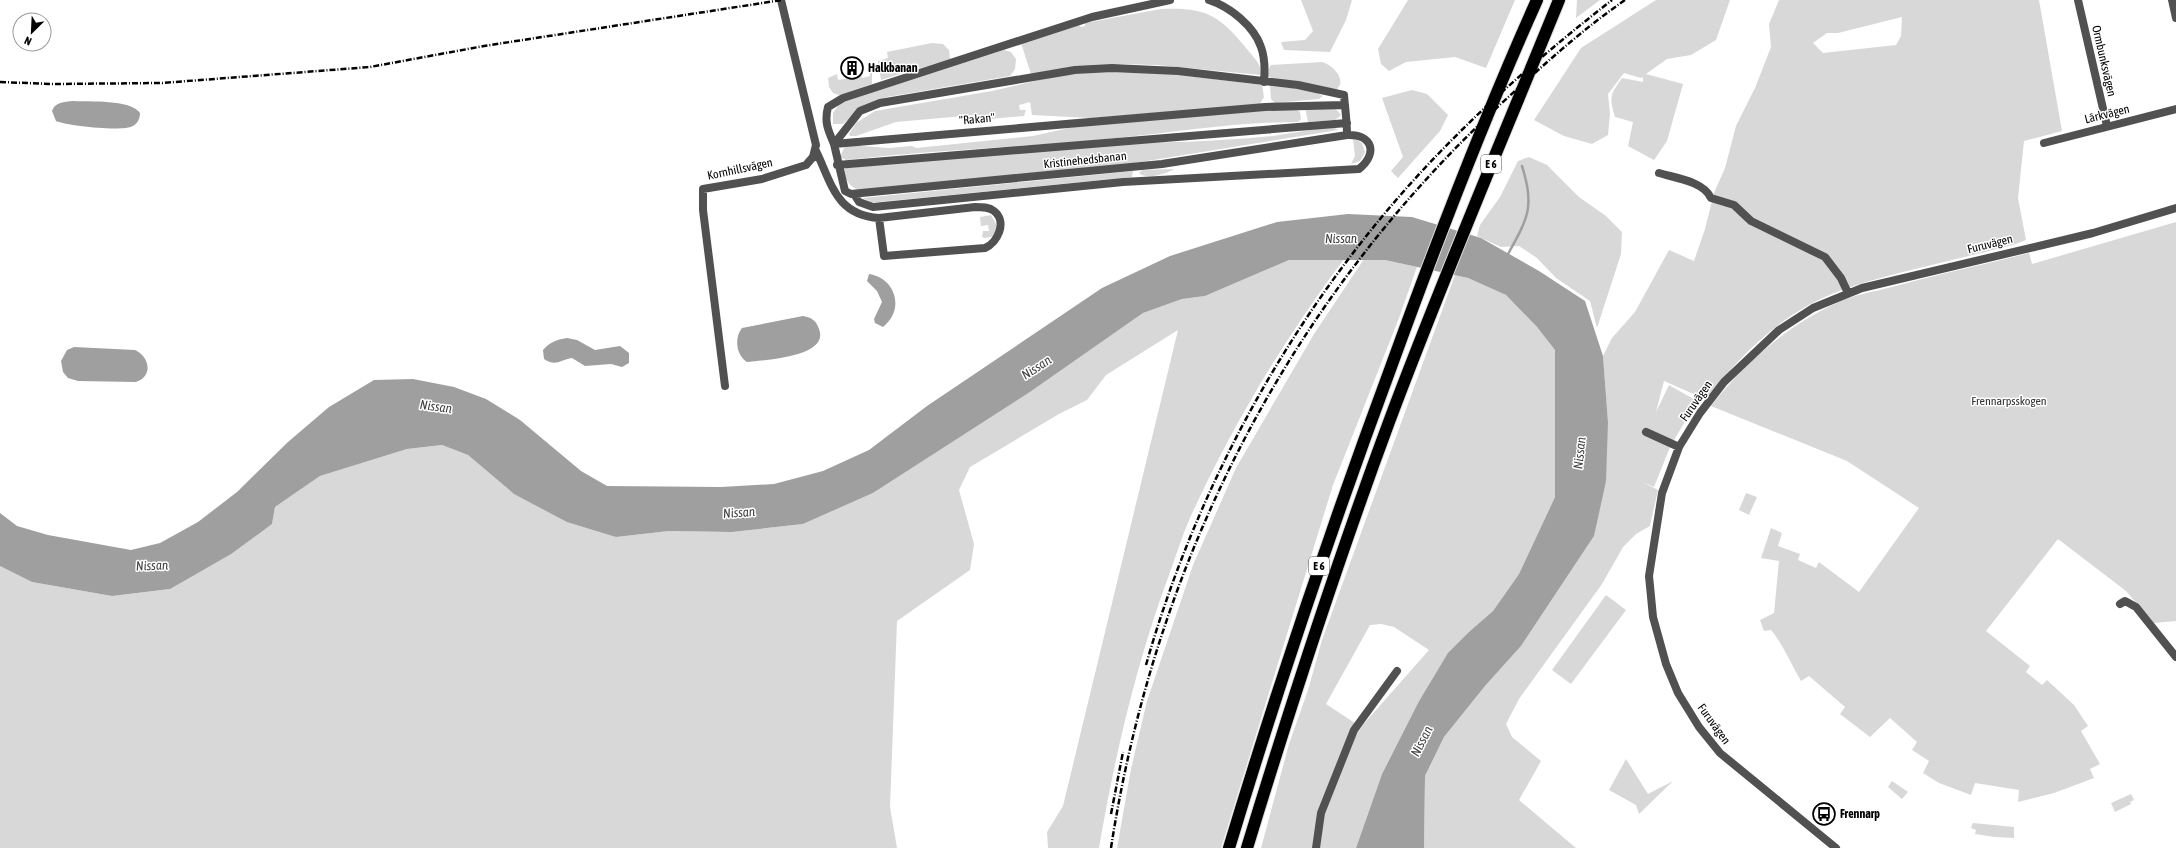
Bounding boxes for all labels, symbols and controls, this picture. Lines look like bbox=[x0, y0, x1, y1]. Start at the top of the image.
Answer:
north arrow bbox=[12, 12, 52, 52]
street label: Ormbunksvägen bbox=[2089, 24, 2119, 98]
text: N bbox=[23, 34, 33, 48]
building icon: Halkbanan bbox=[839, 55, 865, 81]
place label: Halkbanan bbox=[868, 61, 918, 75]
street label: Lärkvägen bbox=[2083, 102, 2131, 126]
street label: "Rakan" bbox=[959, 110, 996, 128]
street label: Kristinehedsbanan bbox=[1043, 149, 1127, 171]
street label: Kornhillsvägen bbox=[706, 155, 774, 183]
road number: E 6 bbox=[1481, 155, 1501, 173]
water label: Nissan bbox=[1325, 231, 1358, 246]
street label: Furuvägen bbox=[1966, 232, 2014, 256]
water label: Nissan bbox=[1019, 352, 1054, 382]
street label: Furuvägen bbox=[1677, 378, 1715, 424]
park label: Frennarpsskogen bbox=[1971, 394, 2047, 408]
water label: Nissan bbox=[419, 397, 454, 416]
water label: Nissan bbox=[1570, 436, 1589, 470]
water label: Nissan bbox=[722, 504, 756, 521]
water label: Nissan bbox=[136, 557, 169, 574]
road number: E 6 bbox=[1309, 557, 1329, 575]
street label: Furuvägen bbox=[1695, 701, 1733, 747]
water label: Nissan bbox=[1407, 723, 1436, 759]
bus stop icon: Frennarp bbox=[1811, 801, 1837, 827]
place label: Frennarp bbox=[1840, 807, 1880, 821]

